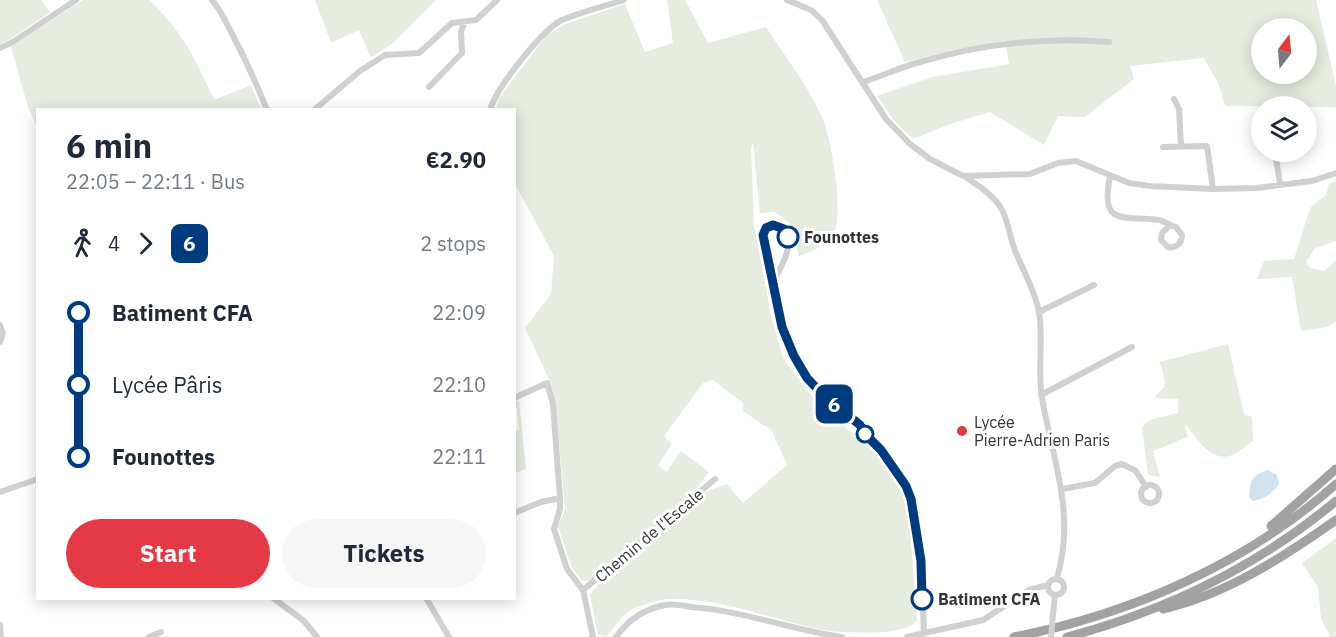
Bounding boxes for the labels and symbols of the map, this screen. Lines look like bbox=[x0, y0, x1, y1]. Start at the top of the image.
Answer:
north arrow bbox=[1251, 18, 1317, 84]
marker: Founottes bbox=[777, 226, 799, 248]
place label: Founottes bbox=[804, 227, 879, 247]
line badge: 6 bbox=[814, 384, 854, 424]
place label: Lycée Pierre-Adrien Paris bbox=[974, 412, 1110, 450]
marker: Lycée Pierre-Adrien Paris bbox=[955, 424, 969, 438]
unlabelled marker bbox=[856, 425, 874, 443]
street label: Chemin de l'Escale bbox=[591, 484, 708, 586]
marker: Batiment CFA bbox=[911, 588, 933, 610]
place label: Batiment CFA bbox=[938, 589, 1041, 609]

